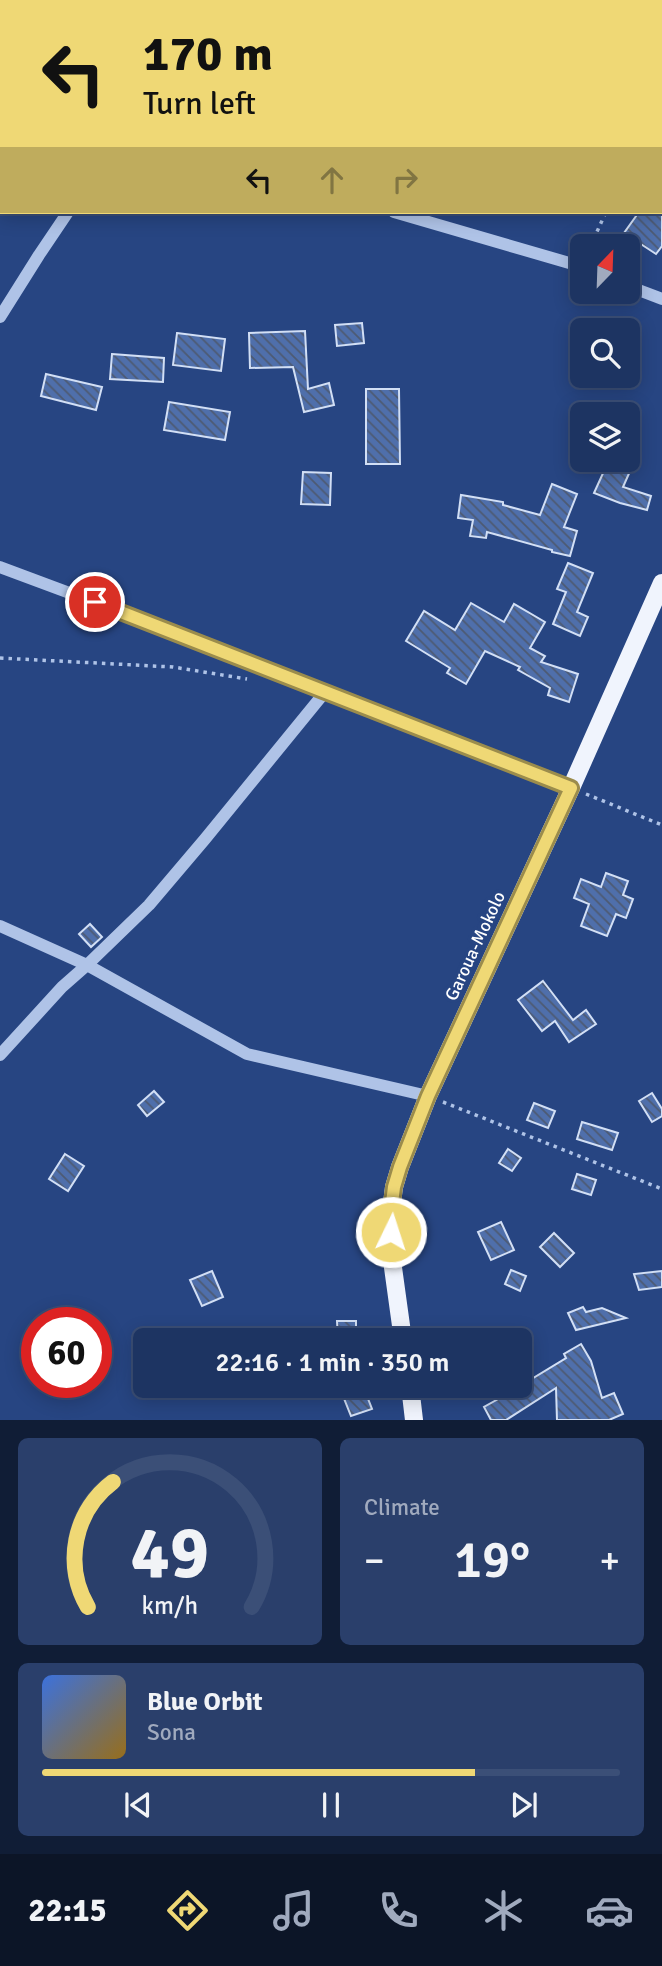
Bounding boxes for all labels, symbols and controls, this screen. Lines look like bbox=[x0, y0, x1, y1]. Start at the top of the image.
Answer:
text: 170 m bbox=[143, 24, 273, 84]
icon: left bbox=[28, 28, 119, 119]
text: Turn left bbox=[143, 84, 256, 123]
icon: left bbox=[240, 161, 278, 199]
icon: ahead bbox=[313, 161, 351, 199]
icon: right bbox=[386, 161, 424, 199]
north arrow bbox=[570, 234, 640, 304]
map controls bbox=[570, 234, 640, 472]
button: search bbox=[570, 318, 640, 388]
button: layers bbox=[570, 402, 640, 472]
pin bbox=[65, 572, 125, 632]
icon: arrive bbox=[76, 583, 114, 621]
street label: Garoua-Mokolo bbox=[440, 888, 510, 1004]
position arrow bbox=[354, 1195, 428, 1269]
speed limit sign: 60 bbox=[21, 1307, 112, 1398]
text: 22:16 · 1 min · 350 m bbox=[216, 1347, 449, 1379]
text: Climate bbox=[364, 1493, 440, 1522]
text: 49 bbox=[131, 1510, 209, 1599]
text: 19° bbox=[454, 1528, 530, 1592]
text: − bbox=[364, 1537, 385, 1584]
text: + bbox=[599, 1537, 620, 1584]
text: km/h bbox=[142, 1590, 198, 1621]
text: Blue Orbit bbox=[147, 1686, 263, 1718]
text: Sona bbox=[147, 1718, 196, 1747]
icon: previous bbox=[119, 1786, 157, 1824]
icon: pause bbox=[312, 1786, 350, 1824]
icon: next bbox=[505, 1786, 543, 1824]
icon: directions bbox=[163, 1886, 212, 1935]
icon: music bbox=[269, 1886, 318, 1935]
icon: phone bbox=[374, 1886, 423, 1935]
icon: climate bbox=[479, 1886, 528, 1935]
icon: car bbox=[585, 1886, 634, 1935]
text: 22:15 bbox=[28, 1891, 107, 1930]

